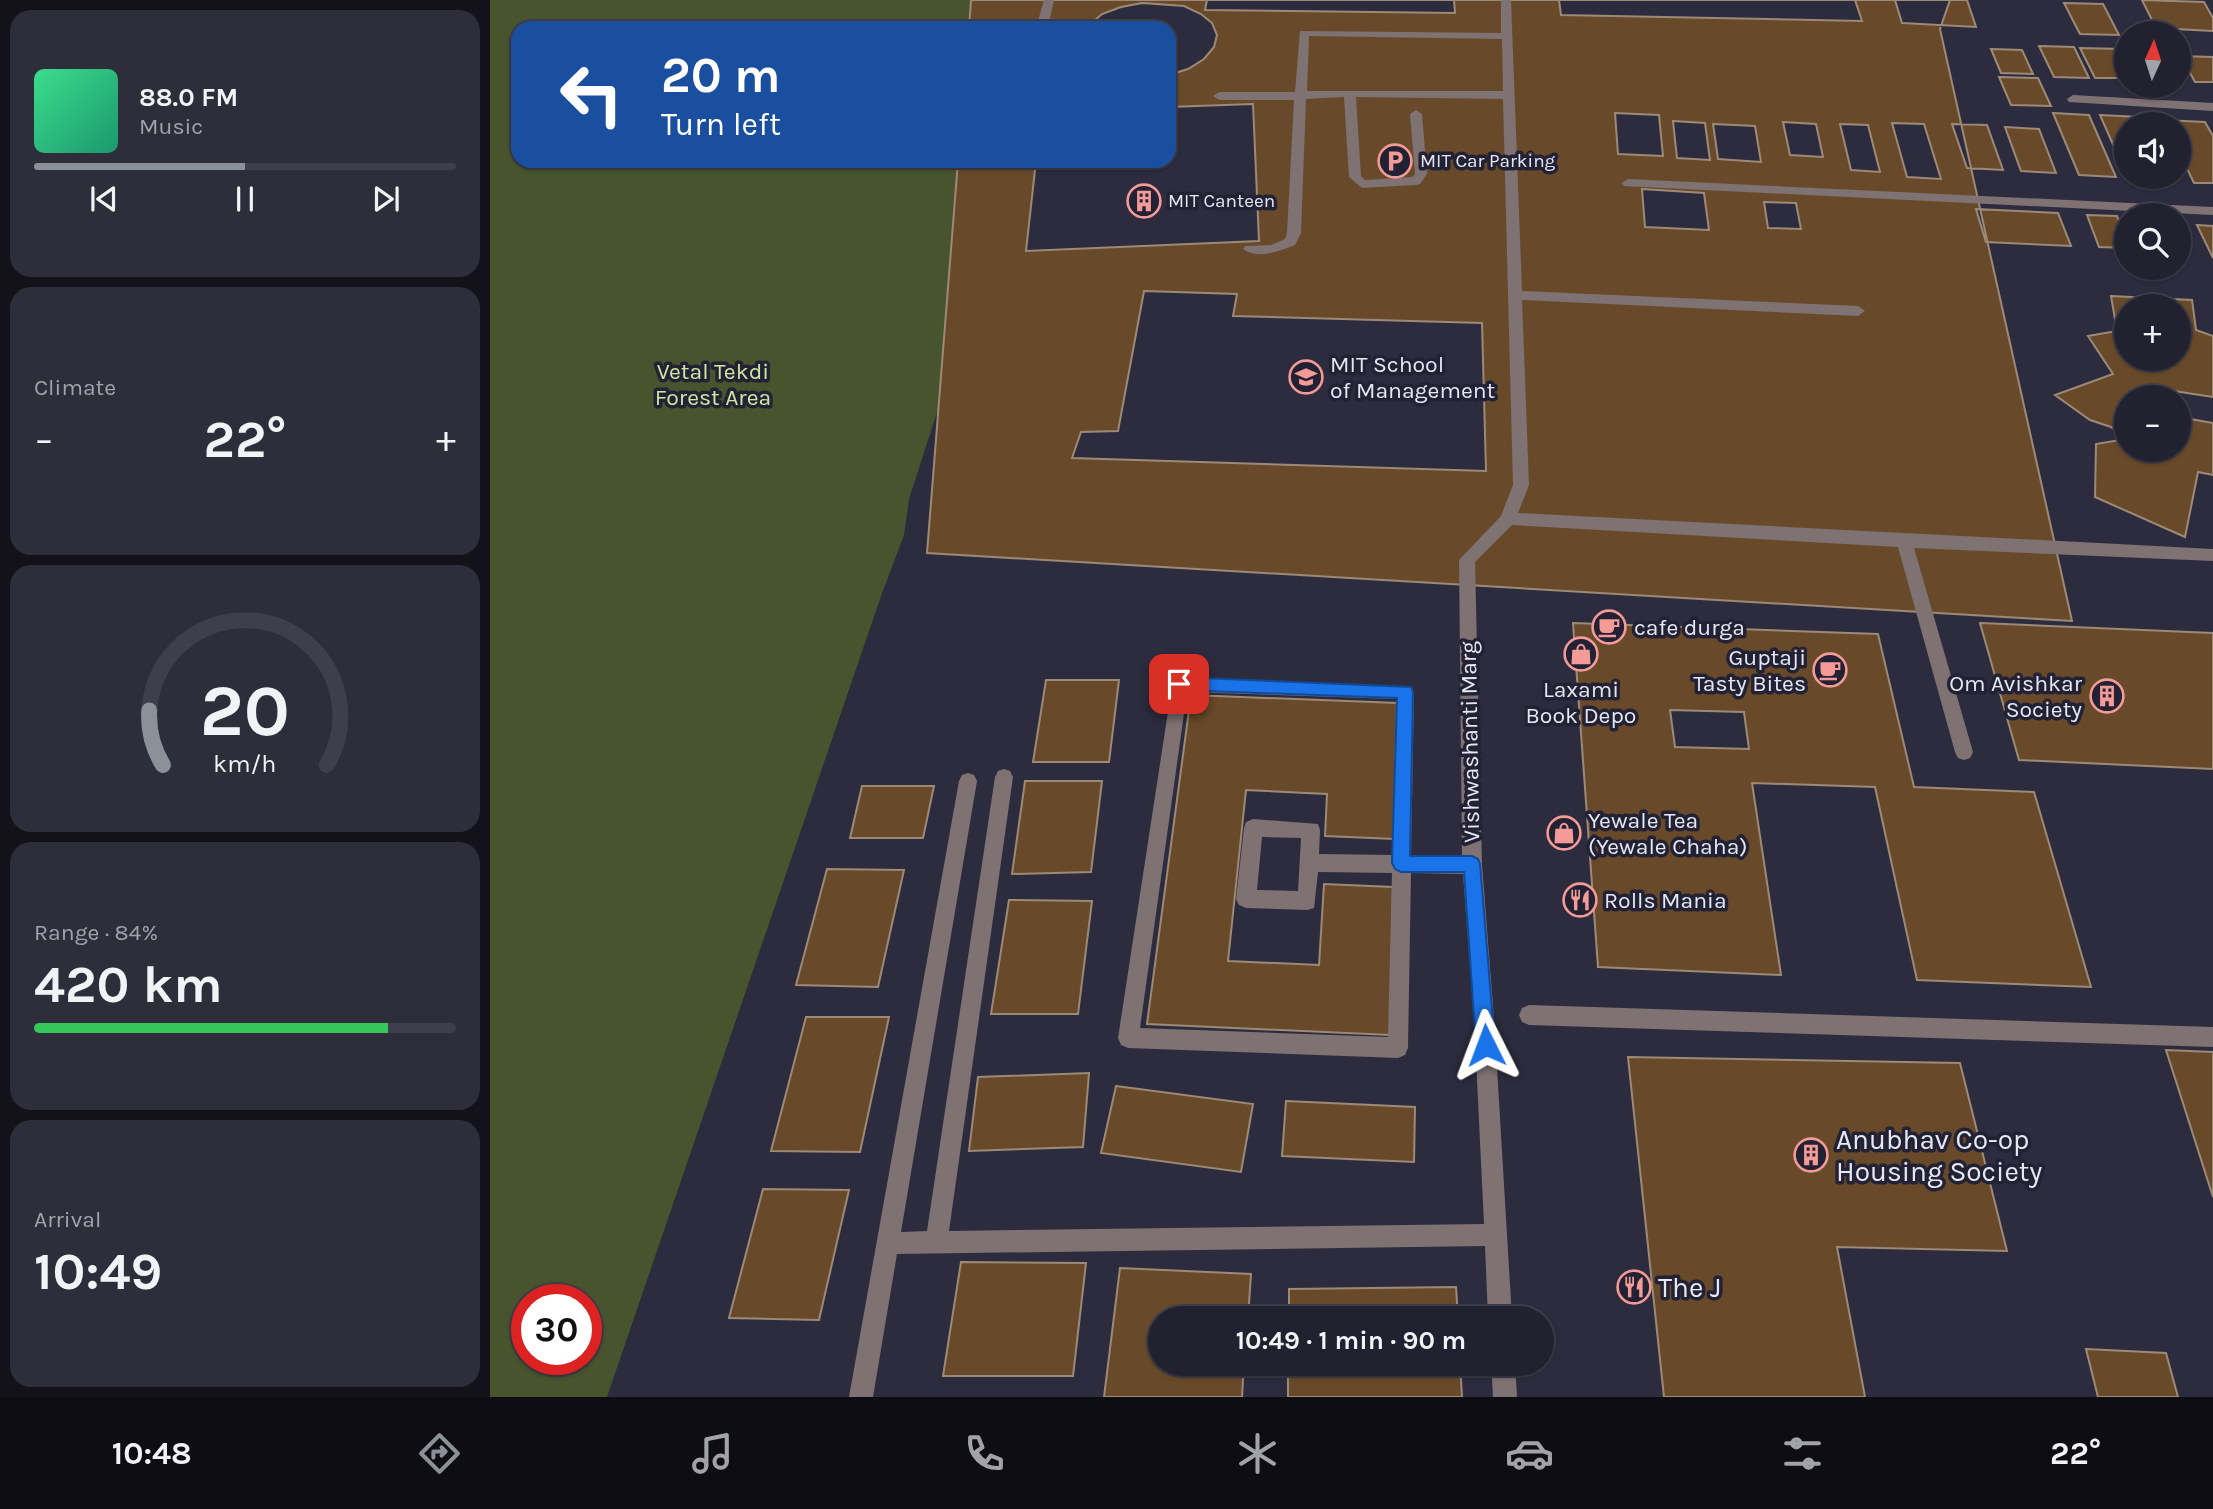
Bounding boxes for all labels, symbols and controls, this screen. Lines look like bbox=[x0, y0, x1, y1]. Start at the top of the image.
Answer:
north arrow bbox=[2114, 21, 2191, 98]
map controls bbox=[2114, 21, 2191, 462]
text: 20 m bbox=[661, 47, 781, 104]
icon: left bbox=[546, 49, 637, 140]
text: 88.0 FM bbox=[139, 82, 238, 113]
text: Turn left bbox=[661, 106, 781, 143]
button: sound bbox=[2114, 112, 2191, 189]
text: Music bbox=[139, 113, 203, 140]
parking icon: MIT Car Parking bbox=[1376, 142, 1414, 180]
place label: MIT Car Parking bbox=[1420, 150, 1556, 172]
icon: previous bbox=[85, 180, 123, 218]
icon: pause bbox=[226, 180, 264, 218]
icon: next bbox=[367, 180, 405, 218]
building icon: MIT Canteen bbox=[1125, 182, 1163, 220]
place label: MIT Canteen bbox=[1168, 190, 1275, 212]
button: search bbox=[2114, 203, 2191, 280]
button: + bbox=[2114, 294, 2191, 371]
place label: MIT School of Management bbox=[1330, 351, 1496, 404]
park label: Vetal Tekdi Forest Area bbox=[655, 358, 771, 411]
school or university icon: MIT School of Management bbox=[1287, 358, 1325, 396]
text: Climate bbox=[34, 374, 116, 401]
button: − bbox=[2114, 385, 2191, 462]
text: 22° bbox=[203, 409, 287, 470]
text: − bbox=[34, 417, 54, 462]
text: + bbox=[436, 417, 456, 462]
cafe icon: cafe durga bbox=[1590, 608, 1628, 646]
place label: cafe durga bbox=[1634, 614, 1745, 641]
shop icon: Laxami Book Depo bbox=[1562, 635, 1600, 673]
street label: Vishwashanti Marg bbox=[1455, 641, 1485, 843]
place label: Guptaji Tasty Bites bbox=[1693, 644, 1806, 697]
cafe icon: Guptaji Tasty Bites bbox=[1811, 651, 1849, 689]
pin bbox=[1149, 654, 1209, 714]
icon: arrive bbox=[1160, 665, 1198, 703]
text: 20 bbox=[200, 668, 290, 753]
place label: Om Avishkar Society bbox=[1949, 670, 2083, 723]
place label: Laxami Book Depo bbox=[1526, 676, 1636, 729]
building icon: Om Avishkar Society bbox=[2088, 677, 2126, 715]
text: km/h bbox=[213, 748, 277, 777]
place label: Yewale Tea (Yewale Chaha) bbox=[1588, 807, 1748, 860]
shop icon: Yewale Tea (Yewale Chaha) bbox=[1545, 814, 1583, 852]
restaurant icon: Rolls Mania bbox=[1561, 881, 1599, 919]
place label: Rolls Mania bbox=[1604, 887, 1727, 914]
text: Range · 84% bbox=[34, 919, 158, 946]
text: 420 km bbox=[34, 954, 223, 1015]
position arrow bbox=[1449, 1008, 1523, 1082]
place label: Anubhav Co-op Housing Society bbox=[1836, 1123, 2042, 1188]
building icon: Anubhav Co-op Housing Society bbox=[1792, 1136, 1830, 1174]
text: Arrival bbox=[34, 1206, 101, 1233]
text: 10:49 bbox=[34, 1241, 162, 1302]
restaurant icon: The J bbox=[1615, 1268, 1653, 1306]
place label: The J bbox=[1658, 1271, 1721, 1304]
speed limit sign: 30 bbox=[511, 1284, 602, 1375]
text: 10:49 · 1 min · 90 m bbox=[1236, 1325, 1466, 1356]
icon: directions bbox=[415, 1429, 464, 1478]
icon: music bbox=[688, 1429, 737, 1478]
icon: phone bbox=[960, 1429, 1009, 1478]
icon: climate bbox=[1233, 1429, 1282, 1478]
icon: car bbox=[1505, 1429, 1554, 1478]
icon: filters bbox=[1778, 1429, 1827, 1478]
text: 10:48 bbox=[112, 1435, 192, 1472]
text: 22° bbox=[2050, 1435, 2101, 1472]

